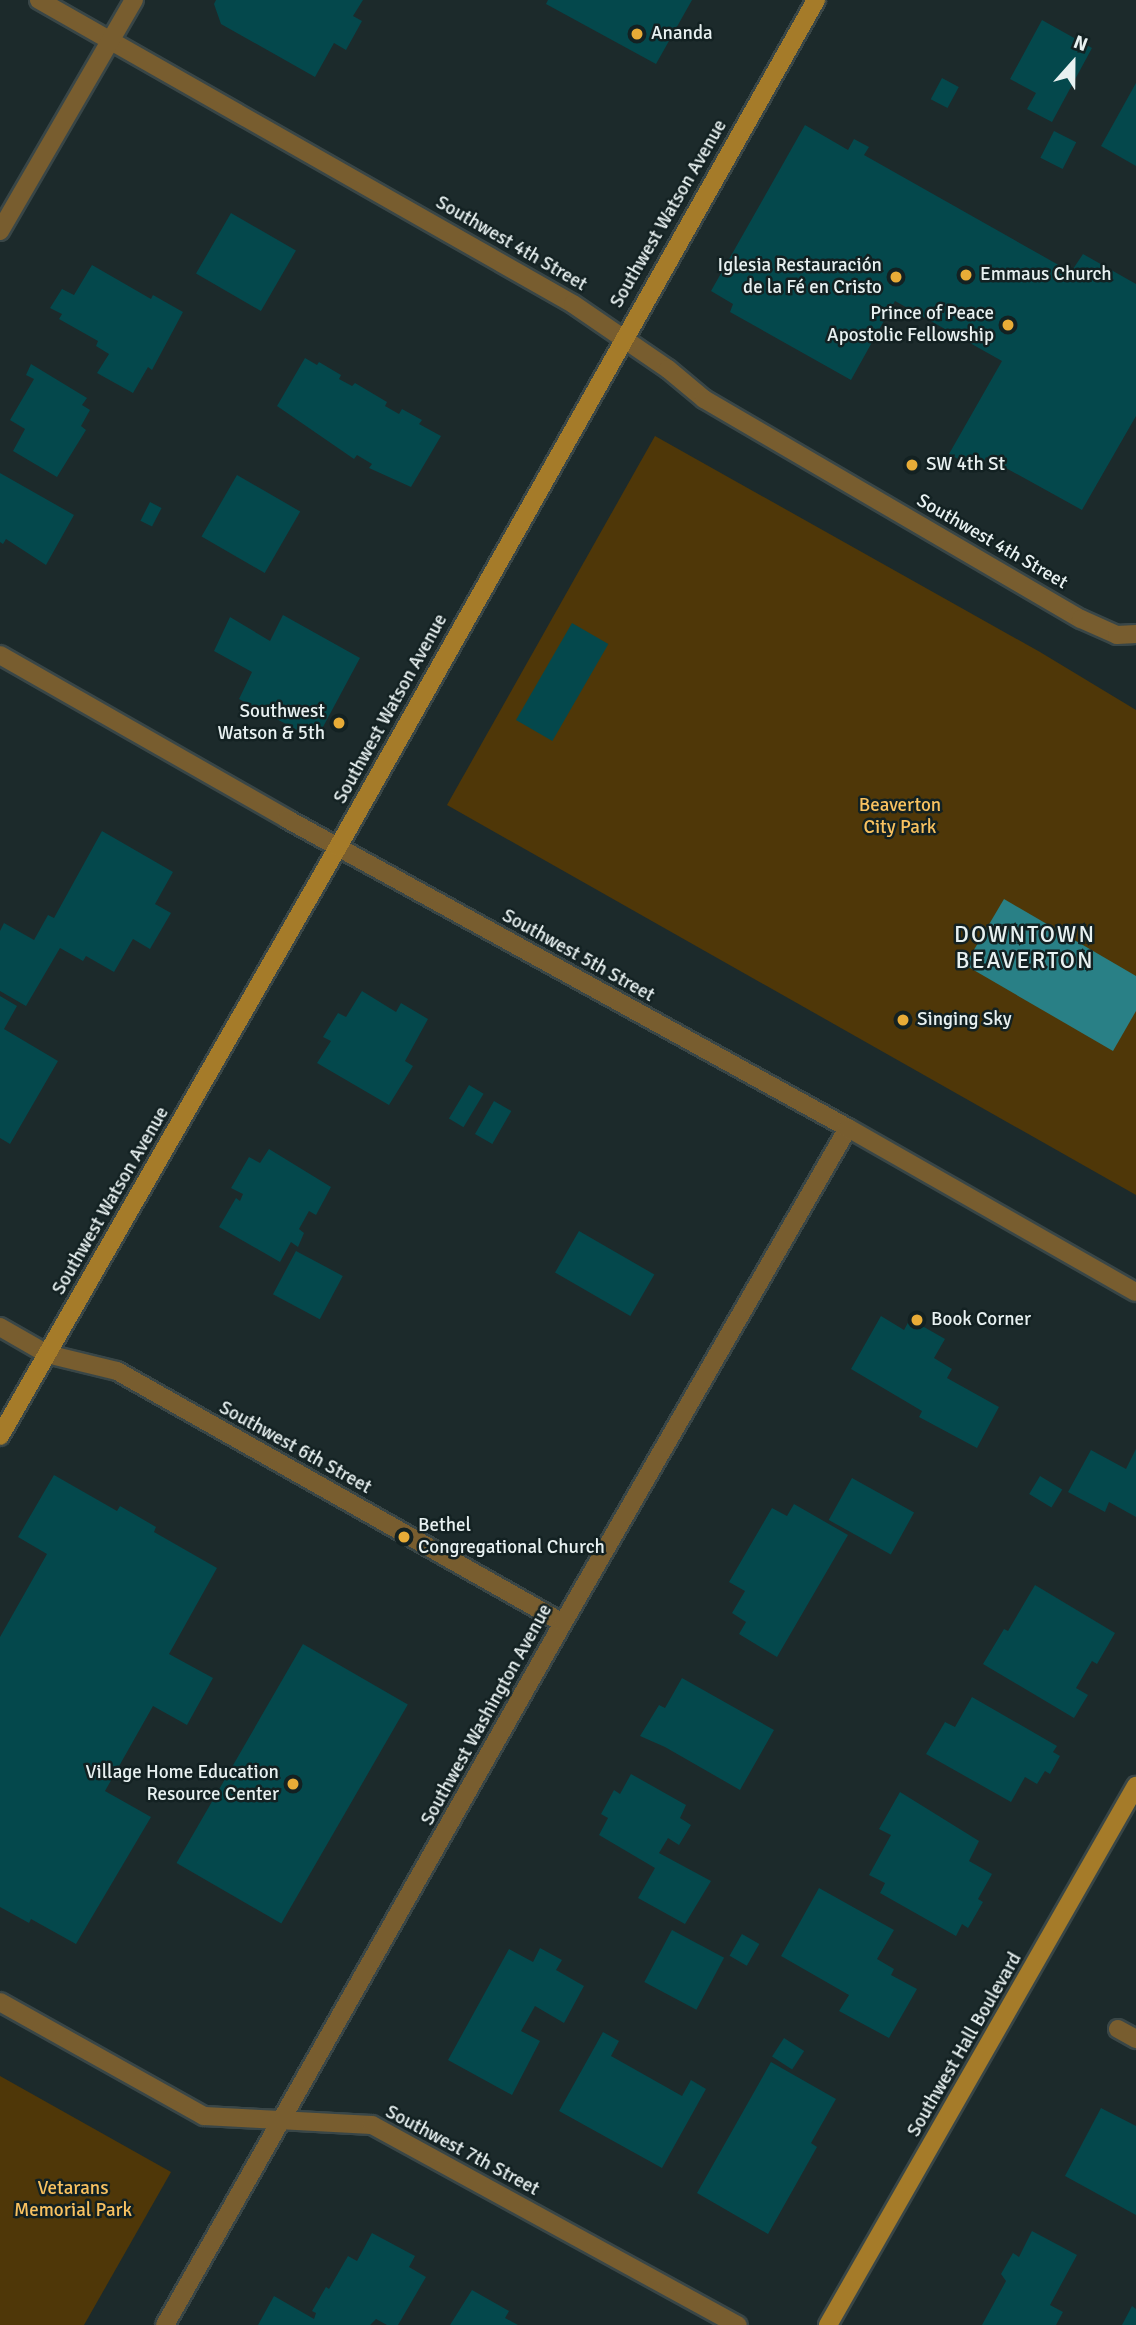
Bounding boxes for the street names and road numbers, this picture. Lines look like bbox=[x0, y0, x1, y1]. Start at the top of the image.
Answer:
street label: Southwest Watson Avenue bbox=[606, 116, 732, 312]
street label: Southwest 4th Street bbox=[431, 191, 591, 297]
street label: Southwest 4th Street bbox=[912, 489, 1072, 595]
street label: Southwest Watson Avenue bbox=[329, 610, 453, 808]
street label: Southwest 5th Street bbox=[498, 905, 658, 1007]
street label: Southwest Watson Avenue bbox=[48, 1103, 174, 1299]
street label: Southwest 6th Street bbox=[215, 1397, 375, 1499]
street label: Southwest Washington Avenue bbox=[417, 1600, 557, 1830]
street label: Southwest Hall Boulevard bbox=[903, 1949, 1027, 2141]
street label: Southwest 7th Street bbox=[381, 2101, 543, 2201]

